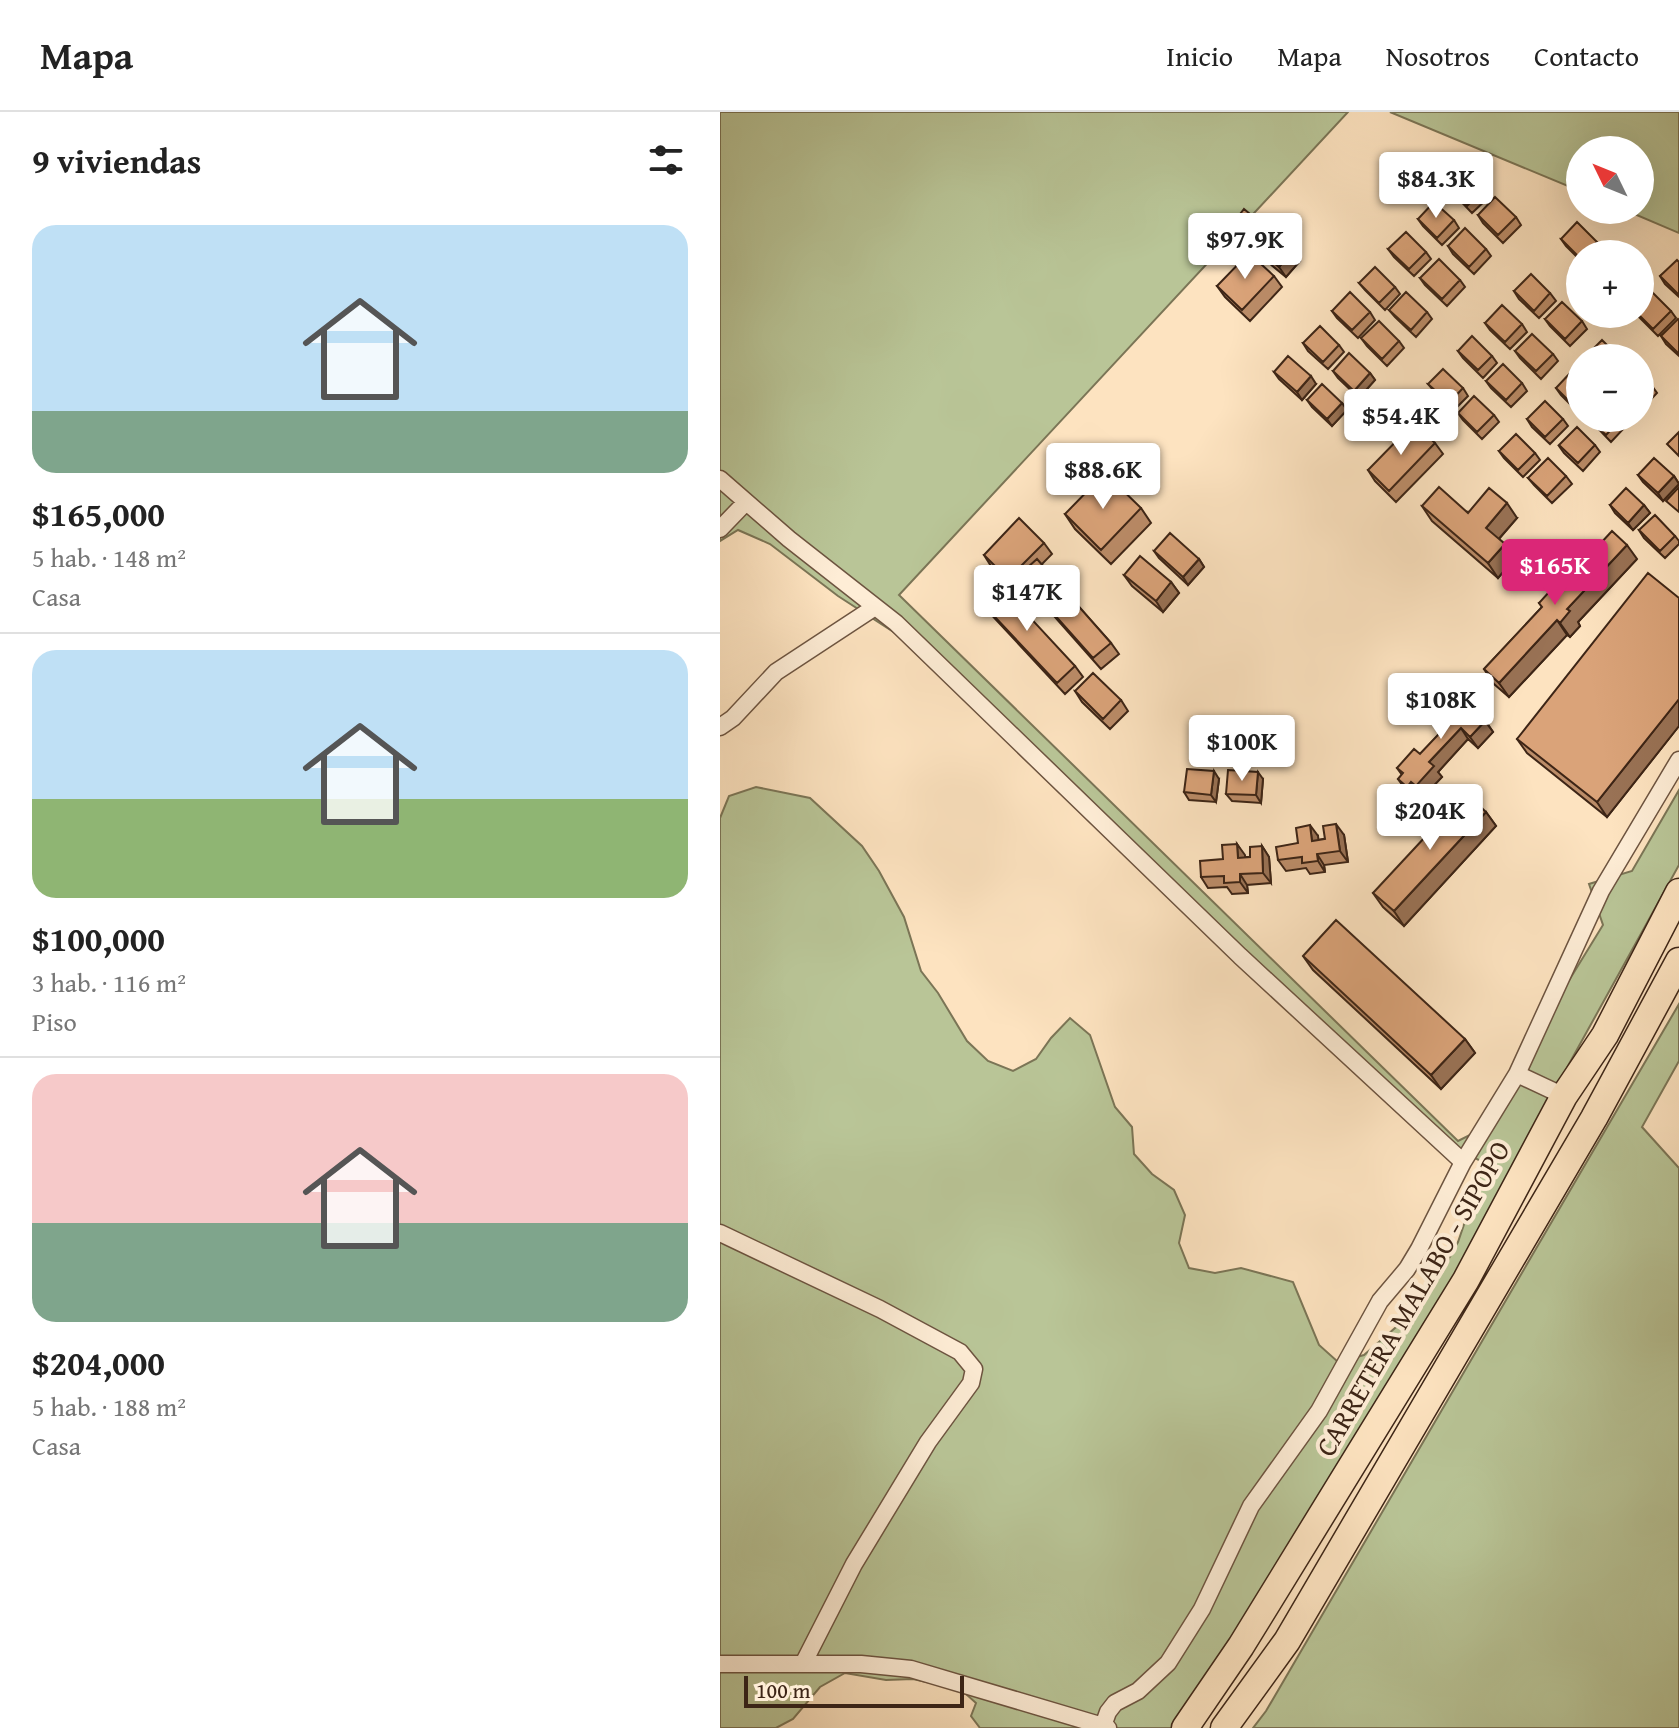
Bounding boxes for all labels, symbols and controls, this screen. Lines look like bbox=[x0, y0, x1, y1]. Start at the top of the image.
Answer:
text: Mapa bbox=[40, 27, 133, 83]
text: Inicio bbox=[1166, 35, 1233, 76]
text: Mapa bbox=[1277, 35, 1342, 76]
text: Nosotros bbox=[1386, 35, 1490, 76]
text: Contacto bbox=[1534, 35, 1639, 76]
text: 9 viviendas bbox=[32, 136, 201, 185]
north arrow bbox=[1566, 136, 1654, 224]
map controls bbox=[1566, 136, 1654, 432]
icon: filters bbox=[644, 138, 688, 182]
pin: $84.3K bbox=[1371, 152, 1501, 220]
text: $84.3K bbox=[1397, 158, 1475, 197]
pin: $97.9K bbox=[1180, 213, 1310, 281]
text: $97.9K bbox=[1206, 219, 1284, 258]
button: + bbox=[1566, 240, 1654, 328]
icon: home bbox=[288, 277, 432, 421]
button: − bbox=[1566, 344, 1654, 432]
pin: $54.4K bbox=[1336, 389, 1466, 457]
text: $54.4K bbox=[1362, 395, 1440, 434]
pin: $88.6K bbox=[1038, 443, 1168, 511]
text: $88.6K bbox=[1064, 449, 1142, 488]
text: $165,000 bbox=[32, 489, 165, 538]
text: 5 hab. · 148 m² bbox=[32, 538, 186, 577]
pin: $165K bbox=[1499, 539, 1611, 607]
text: $165K bbox=[1520, 545, 1590, 584]
pin: $147K bbox=[971, 565, 1083, 633]
text: $147K bbox=[992, 571, 1062, 610]
text: Casa bbox=[32, 577, 81, 616]
pin: $108K bbox=[1385, 673, 1497, 741]
text: $108K bbox=[1406, 679, 1476, 718]
icon: home bbox=[288, 702, 432, 846]
pin: $100K bbox=[1186, 715, 1298, 783]
text: $100K bbox=[1207, 721, 1277, 760]
pin: $204K bbox=[1374, 784, 1486, 852]
text: $204K bbox=[1395, 790, 1465, 829]
text: $100,000 bbox=[32, 914, 165, 963]
text: 3 hab. · 116 m² bbox=[32, 963, 186, 1002]
text: Piso bbox=[32, 1002, 77, 1041]
icon: home bbox=[288, 1126, 432, 1270]
street label: CARRETERA MALABO - SIPOPO bbox=[1305, 1132, 1519, 1464]
text: $204,000 bbox=[32, 1338, 165, 1387]
text: 5 hab. · 188 m² bbox=[32, 1387, 186, 1426]
text: Casa bbox=[32, 1426, 81, 1465]
scale bar bbox=[744, 1672, 964, 1708]
text: 100 m bbox=[756, 1674, 811, 1706]

